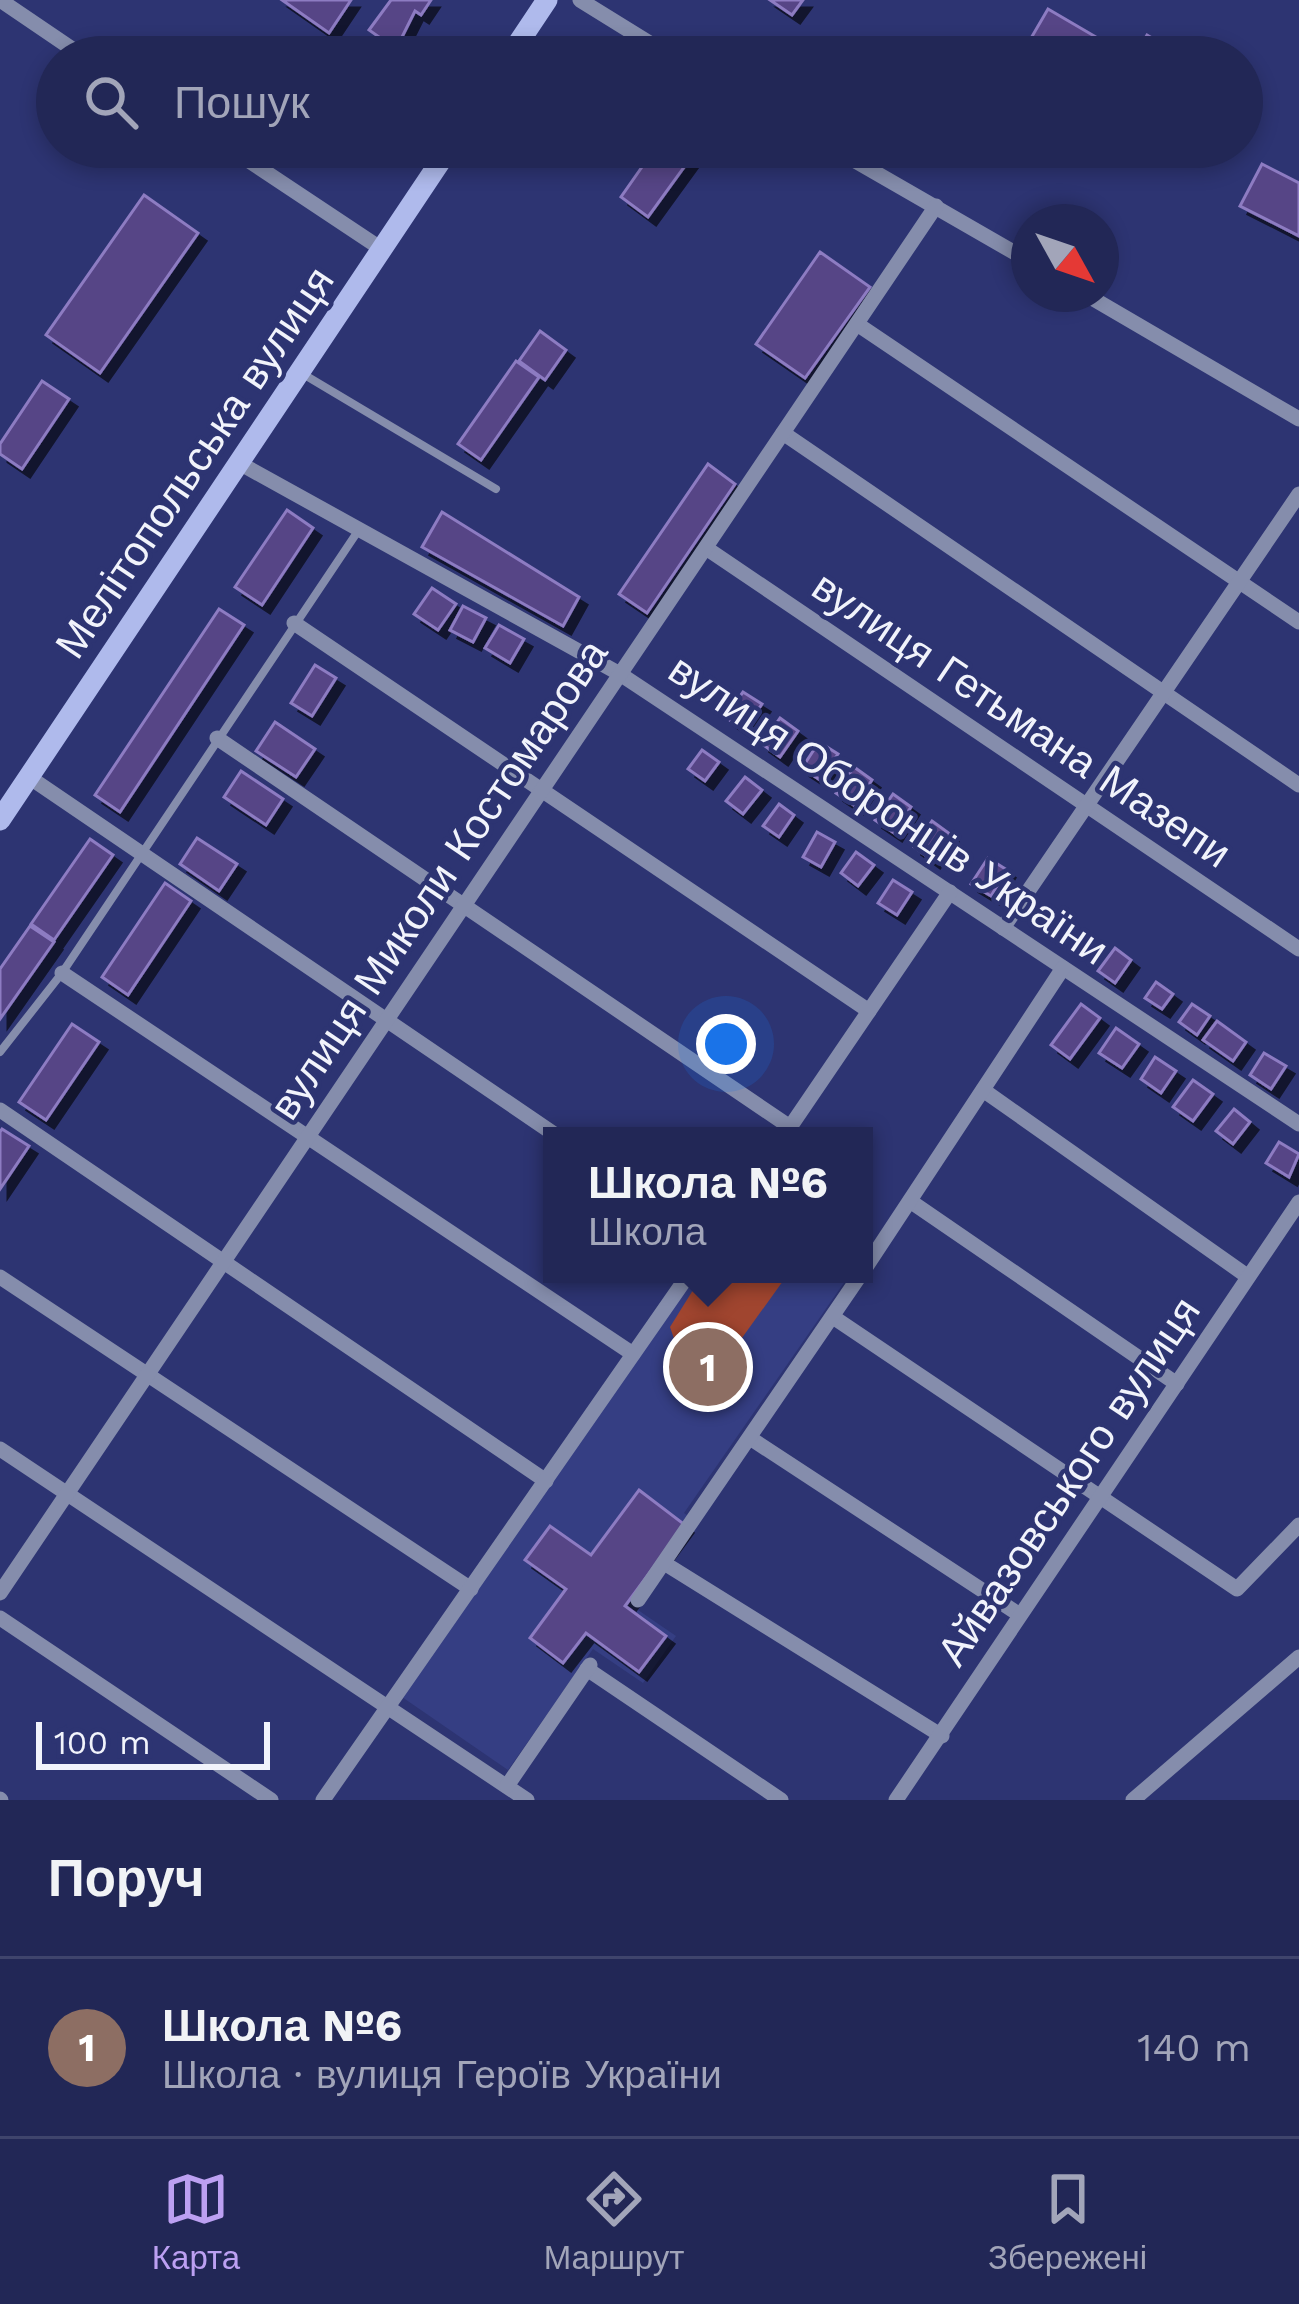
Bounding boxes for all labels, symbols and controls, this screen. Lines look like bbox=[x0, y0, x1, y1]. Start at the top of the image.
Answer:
search box bbox=[36, 36, 1263, 168]
icon: search bbox=[78, 69, 144, 135]
text: Пошук bbox=[174, 76, 310, 129]
north arrow bbox=[1011, 204, 1119, 312]
street label: Мелітопольська вулиця bbox=[45, 257, 344, 667]
street label: вулиця Гетьмана Мазепи bbox=[804, 561, 1240, 878]
street label: вулиця Миколи Костомарова bbox=[259, 630, 618, 1128]
street label: вулиця Оборонців України bbox=[660, 644, 1117, 975]
your location bbox=[696, 1014, 756, 1074]
popup bbox=[543, 1127, 873, 1283]
text: Школа №6 bbox=[588, 1156, 828, 1209]
text: Школа bbox=[588, 1209, 706, 1254]
street label: Айвазовського вулиця bbox=[927, 1288, 1210, 1675]
pin: 1 bbox=[669, 1322, 747, 1412]
scale bar bbox=[36, 1716, 270, 1769]
text: 100 m bbox=[54, 1723, 151, 1762]
text: Поруч bbox=[48, 1849, 204, 1908]
text: Школа №6 bbox=[162, 1999, 402, 2052]
text: 1 bbox=[79, 2025, 95, 2070]
text: 140 m bbox=[1137, 2025, 1251, 2070]
text: Школа · вулиця Героїв України bbox=[162, 2052, 722, 2097]
tab: Карта bbox=[152, 2166, 240, 2277]
tab: Маршрут bbox=[544, 2166, 684, 2277]
tab: Збережені bbox=[988, 2166, 1147, 2277]

